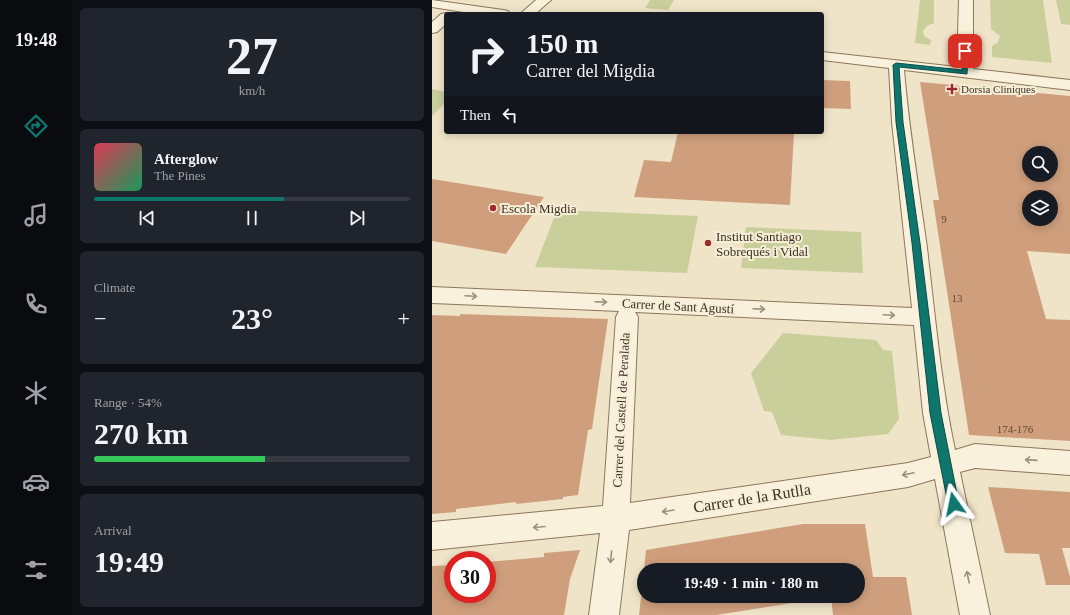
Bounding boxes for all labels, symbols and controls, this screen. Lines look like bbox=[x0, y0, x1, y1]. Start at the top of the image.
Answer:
text: 27 bbox=[226, 28, 278, 85]
icon: right bbox=[460, 28, 512, 80]
text: 150 m bbox=[526, 28, 598, 59]
text: 19:48 bbox=[15, 30, 57, 50]
pin bbox=[948, 34, 982, 68]
icon: arrive bbox=[954, 40, 976, 62]
text: Carrer del Migdia bbox=[526, 61, 655, 81]
text: km/h bbox=[239, 83, 265, 98]
marker: Dorsia Cliniques bbox=[946, 83, 958, 95]
place label: Dorsia Cliniques bbox=[961, 83, 1035, 95]
icon: left bbox=[499, 104, 521, 126]
text: Then bbox=[460, 107, 491, 123]
icon: directions bbox=[22, 112, 50, 140]
map controls bbox=[1022, 146, 1058, 226]
button: search bbox=[1022, 146, 1058, 182]
text: Afterglow bbox=[154, 151, 218, 167]
text: The Pines bbox=[154, 168, 206, 183]
button: layers bbox=[1022, 190, 1058, 226]
icon: music bbox=[22, 201, 50, 229]
place label: Escola Migdia bbox=[501, 201, 577, 216]
marker: Escola Migdia bbox=[488, 203, 498, 213]
icon: previous bbox=[136, 207, 158, 229]
icon: pause bbox=[241, 207, 263, 229]
icon: next bbox=[346, 207, 368, 229]
house number: 9 bbox=[941, 213, 947, 225]
place label: Institut Santiago Sobrequés i Vidal bbox=[716, 229, 809, 259]
marker: Institut Santiago Sobrequés i Vidal bbox=[703, 238, 713, 248]
text: Climate bbox=[94, 280, 135, 295]
icon: phone bbox=[22, 290, 50, 318]
house number: 13 bbox=[952, 292, 963, 304]
one-way arrow bbox=[464, 293, 477, 300]
street label: Carrer de Sant Agustí bbox=[622, 296, 735, 316]
one-way arrow bbox=[594, 299, 607, 306]
text: 23° bbox=[231, 302, 273, 335]
text: − bbox=[94, 306, 106, 331]
text: + bbox=[398, 306, 410, 331]
one-way arrow bbox=[752, 306, 765, 313]
one-way arrow bbox=[882, 312, 895, 319]
street label: Carrer del Castell de Peralada bbox=[609, 332, 633, 488]
icon: climate bbox=[22, 379, 50, 407]
text: Range · 54% bbox=[94, 395, 162, 410]
text: 270 km bbox=[94, 417, 188, 450]
house number: 174-176 bbox=[997, 423, 1034, 435]
one-way arrow bbox=[1025, 457, 1038, 464]
icon: car bbox=[22, 468, 50, 496]
one-way arrow bbox=[901, 471, 914, 479]
street label: Carrer de la Rutlla bbox=[692, 480, 812, 516]
position arrow bbox=[933, 483, 975, 525]
one-way arrow bbox=[662, 507, 675, 515]
text: Arrival bbox=[94, 523, 132, 538]
one-way arrow bbox=[533, 523, 546, 530]
text: 19:49 bbox=[94, 545, 164, 578]
one-way arrow bbox=[608, 550, 615, 563]
speed limit sign: 30 bbox=[444, 551, 496, 603]
icon: filters bbox=[22, 556, 50, 584]
one-way arrow bbox=[964, 571, 972, 584]
text: 19:49 · 1 min · 180 m bbox=[684, 575, 819, 591]

